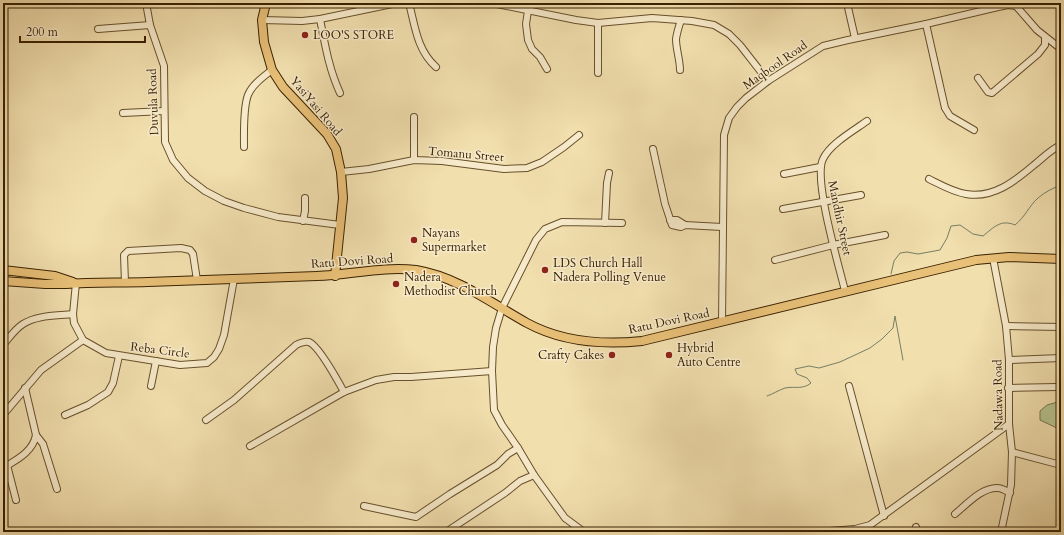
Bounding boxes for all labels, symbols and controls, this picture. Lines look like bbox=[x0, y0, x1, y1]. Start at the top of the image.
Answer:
scale bar bbox=[20, 18, 145, 44]
text: 200 m bbox=[26, 24, 59, 40]
place label: LOO'S STORE bbox=[313, 27, 394, 43]
marker: LOO'S STORE bbox=[300, 30, 310, 40]
street label: Maqbool Road bbox=[740, 37, 811, 93]
street label: Duvula Road bbox=[144, 68, 162, 136]
street label: YasiYasi Road bbox=[287, 73, 346, 139]
street label: Tomanu Street bbox=[427, 143, 505, 165]
street label: Mandhir Street bbox=[824, 179, 856, 257]
place label: Nayans Supermarket bbox=[422, 225, 486, 255]
marker: Nayans Supermarket bbox=[409, 235, 419, 245]
street label: Ratu Dovi Road bbox=[310, 250, 394, 272]
place label: LDS Church Hall Nadera Polling Venue bbox=[553, 255, 666, 285]
marker: LDS Church Hall Nadera Polling Venue bbox=[540, 265, 550, 275]
place label: Nadera Methodist Church bbox=[404, 269, 498, 299]
marker: Nadera Methodist Church bbox=[391, 279, 401, 289]
street label: Ratu Dovi Road bbox=[627, 304, 712, 337]
street label: Reba Circle bbox=[129, 338, 191, 362]
place label: Hybrid Auto Centre bbox=[677, 340, 741, 370]
place label: Crafty Cakes bbox=[538, 347, 604, 363]
marker: Crafty Cakes bbox=[607, 350, 617, 360]
marker: Hybrid Auto Centre bbox=[664, 350, 674, 360]
street label: Nadawa Road bbox=[989, 359, 1007, 431]

